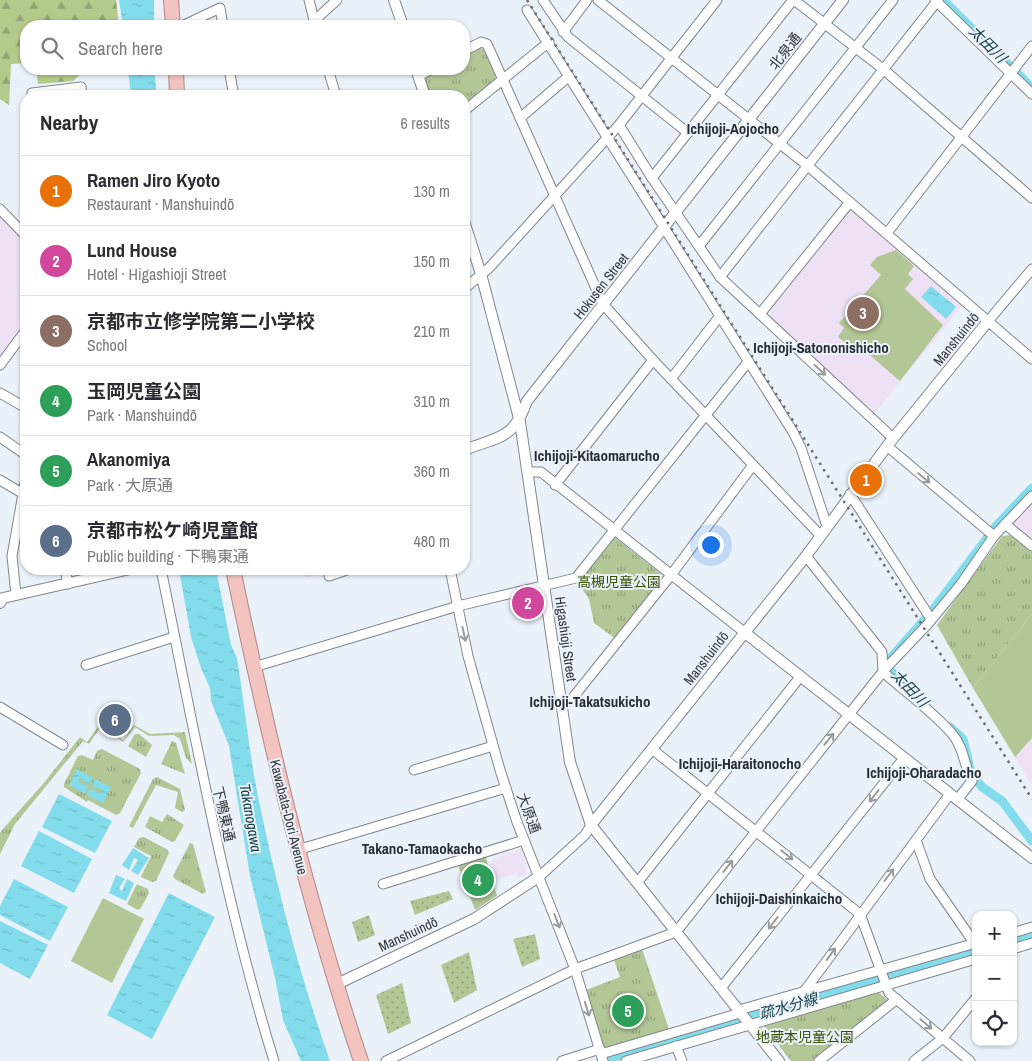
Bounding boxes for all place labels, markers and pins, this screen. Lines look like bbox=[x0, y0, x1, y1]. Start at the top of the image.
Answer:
pin: 3 bbox=[847, 294, 879, 332]
pin: 1 bbox=[850, 461, 882, 499]
pin: 2 bbox=[512, 584, 544, 622]
pin: 6 bbox=[99, 701, 131, 739]
pin: 4 bbox=[462, 861, 494, 899]
pin: 5 bbox=[612, 992, 644, 1030]

